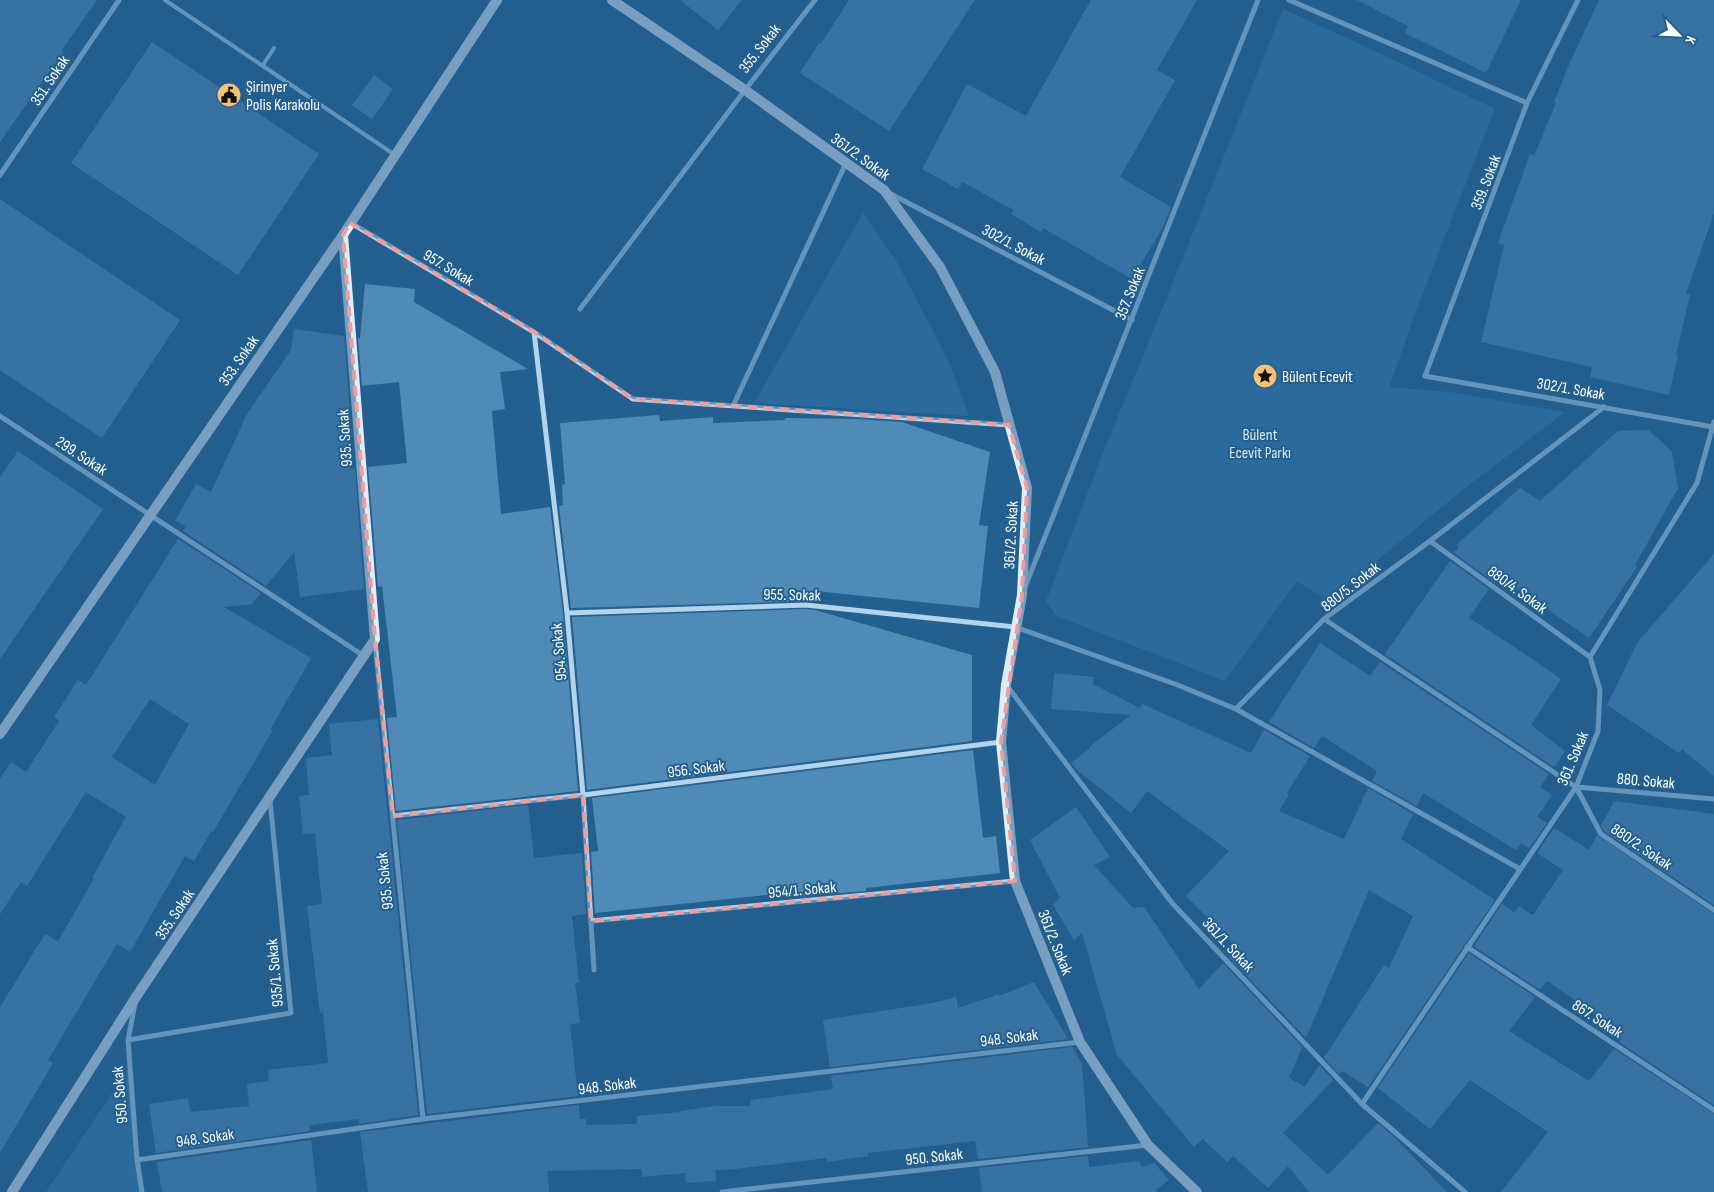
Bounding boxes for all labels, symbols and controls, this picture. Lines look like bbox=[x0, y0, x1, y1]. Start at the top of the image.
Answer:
north arrow bbox=[1654, 10, 1704, 60]
street label: 355. Sokak bbox=[735, 21, 785, 77]
text: K bbox=[1681, 33, 1700, 47]
street label: 351. Sokak bbox=[27, 52, 74, 110]
place label: Şirinyer Polis Karakolu bbox=[246, 78, 320, 115]
public building icon: Şirinyer Polis Karakolu bbox=[216, 82, 242, 108]
street label: 361/2. Sokak bbox=[827, 129, 893, 185]
street label: 359. Sokak bbox=[1467, 152, 1506, 213]
street label: 302/1. Sokak bbox=[978, 221, 1048, 270]
street label: 957. Sokak bbox=[419, 246, 477, 291]
street label: 357. Sokak bbox=[1111, 264, 1150, 323]
street label: 353. Sokak bbox=[215, 332, 263, 390]
place icon: Bülent Ecevit bbox=[1252, 363, 1278, 389]
place label: Bülent Ecevit bbox=[1282, 368, 1353, 387]
street label: 302/1. Sokak bbox=[1535, 374, 1606, 405]
street label: 935. Sokak bbox=[334, 408, 357, 467]
park label: Bülent Ecevit Parkı bbox=[1229, 426, 1291, 463]
street label: 299. Sokak bbox=[52, 433, 111, 480]
street label: 361/2. Sokak bbox=[1000, 500, 1023, 570]
street label: 880/5. Sokak bbox=[1318, 558, 1384, 616]
street label: 880/4. Sokak bbox=[1483, 562, 1551, 618]
street label: 955. Sokak bbox=[763, 586, 821, 605]
street label: 954. Sokak bbox=[548, 622, 571, 681]
street label: 361. Sokak bbox=[1553, 729, 1593, 789]
street label: 956. Sokak bbox=[666, 757, 726, 782]
street label: 880. Sokak bbox=[1616, 769, 1676, 793]
street label: 880/2. Sokak bbox=[1607, 820, 1675, 875]
street label: 935. Sokak bbox=[373, 851, 398, 910]
street label: 954/1. Sokak bbox=[767, 878, 837, 903]
street label: 355. Sokak bbox=[151, 886, 199, 944]
street label: 361/2. Sokak bbox=[1033, 907, 1076, 978]
street label: 361/1. Sokak bbox=[1198, 914, 1258, 976]
street label: 935/1. Sokak bbox=[263, 938, 288, 1008]
street label: 867. Sokak bbox=[1568, 996, 1626, 1043]
street label: 948. Sokak bbox=[979, 1026, 1039, 1051]
street label: 950. Sokak bbox=[109, 1065, 132, 1124]
street label: 948. Sokak bbox=[577, 1074, 637, 1099]
street label: 948. Sokak bbox=[175, 1125, 235, 1152]
street label: 950. Sokak bbox=[905, 1145, 964, 1170]

